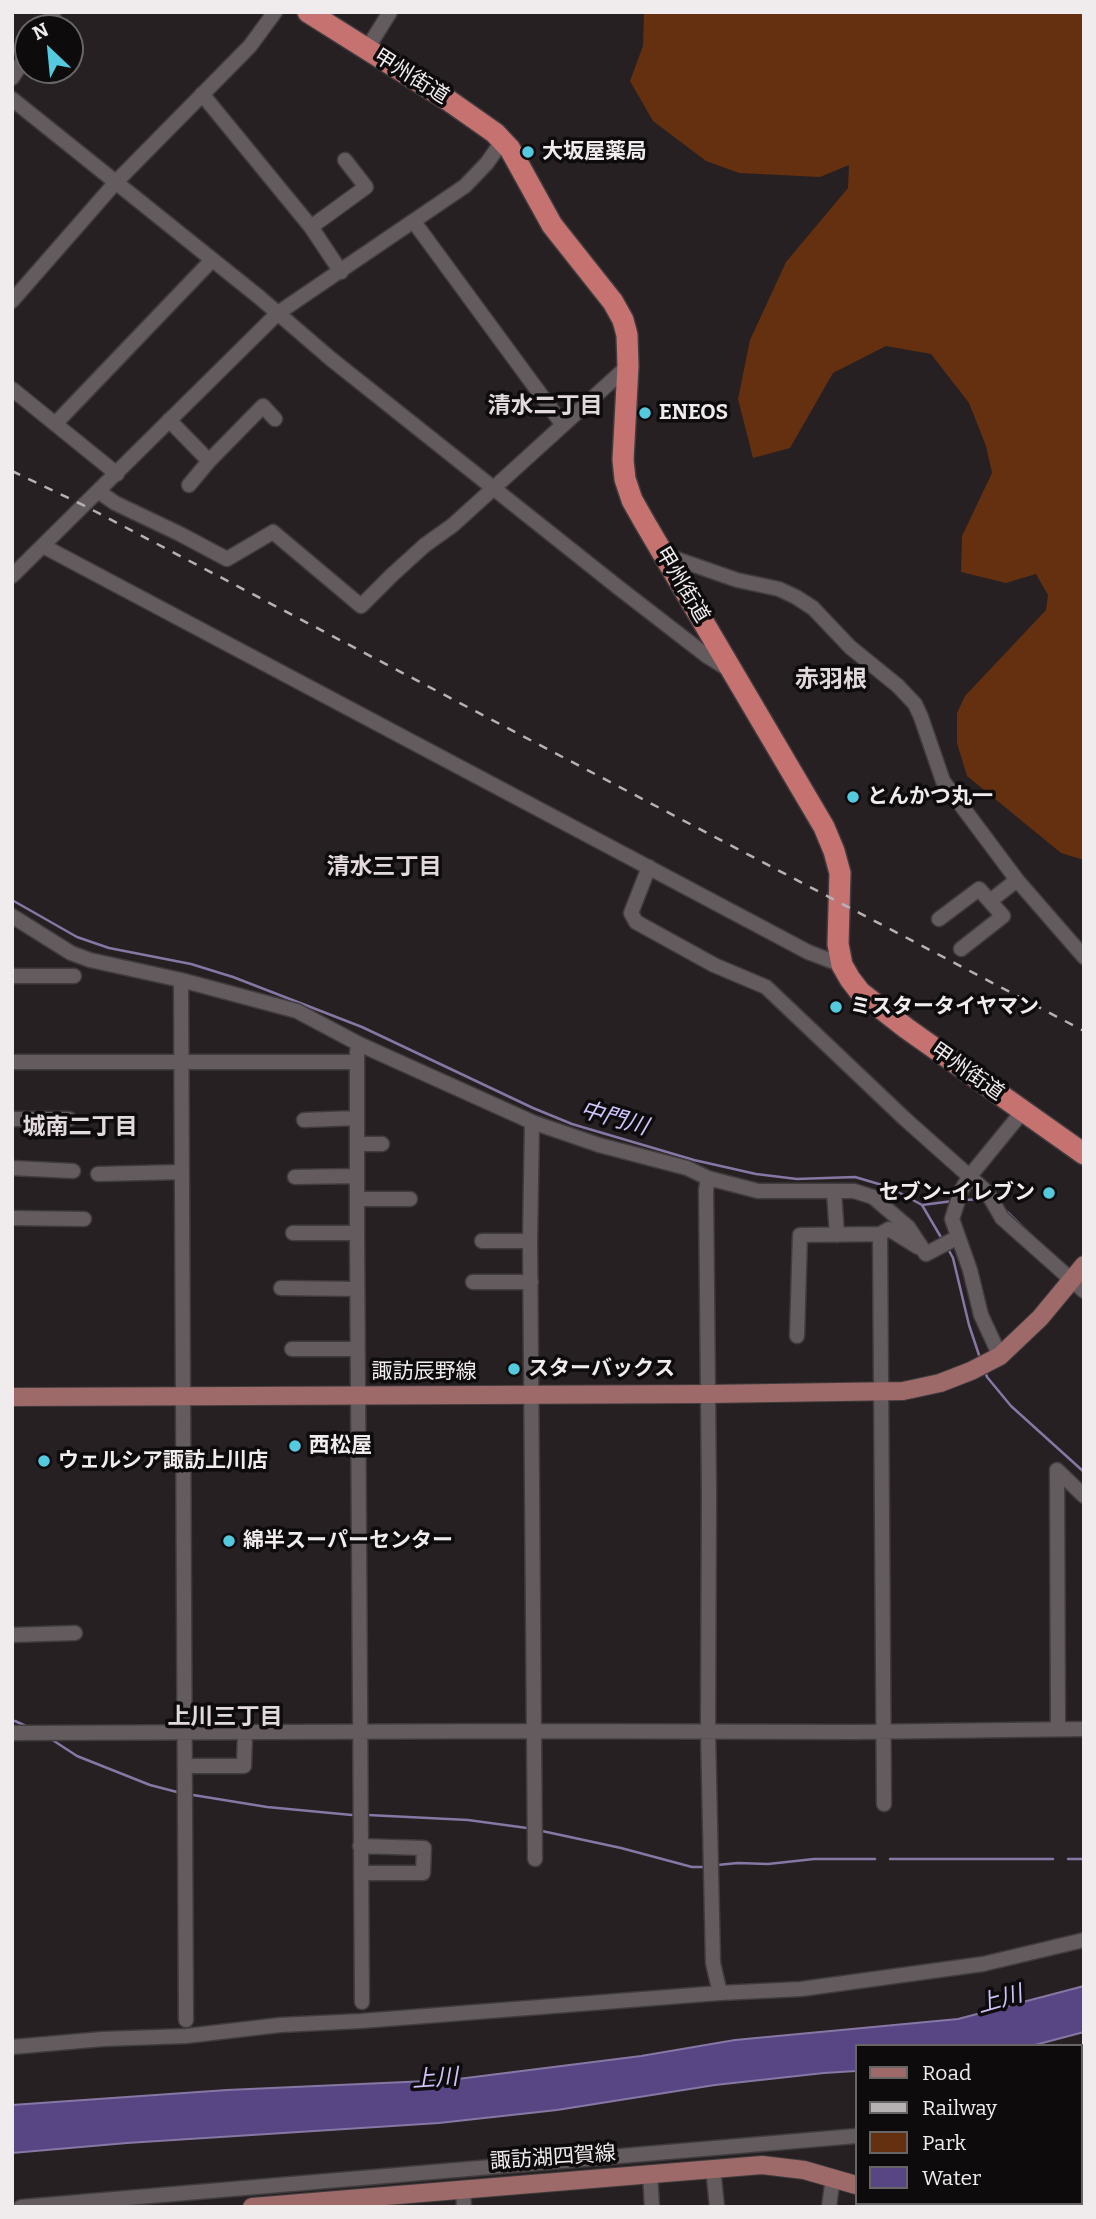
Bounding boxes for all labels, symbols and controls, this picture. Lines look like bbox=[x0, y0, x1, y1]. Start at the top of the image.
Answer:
north arrow bbox=[14, 14, 84, 84]
text: N bbox=[29, 18, 52, 45]
street label: 甲州街道 bbox=[369, 44, 453, 110]
place label: 大坂屋薬局 bbox=[542, 139, 647, 165]
marker: 大坂屋薬局 bbox=[520, 144, 536, 160]
district label: 清水二丁目 bbox=[488, 393, 602, 421]
place label: ENEOS bbox=[659, 400, 728, 426]
marker: ENEOS bbox=[637, 405, 653, 421]
street label: 甲州街道 bbox=[650, 543, 714, 627]
district label: 赤羽根 bbox=[795, 666, 867, 694]
place label: とんかつ丸一 bbox=[867, 784, 993, 810]
marker: とんかつ丸一 bbox=[845, 789, 861, 805]
district label: 清水三丁目 bbox=[327, 854, 441, 882]
place label: ミスタータイヤマン bbox=[850, 994, 1039, 1020]
marker: ミスタータイヤマン bbox=[828, 999, 844, 1015]
street label: 甲州街道 bbox=[925, 1038, 1009, 1106]
water label: 中門川 bbox=[577, 1096, 651, 1142]
district label: 城南二丁目 bbox=[23, 1114, 137, 1142]
place label: セブン-イレブン bbox=[879, 1180, 1035, 1206]
marker: セブン-イレブン bbox=[1041, 1185, 1057, 1201]
place label: スターバックス bbox=[528, 1356, 675, 1382]
street label: 諏訪辰野線 bbox=[372, 1359, 476, 1385]
marker: スターバックス bbox=[506, 1361, 522, 1377]
place label: 西松屋 bbox=[309, 1433, 372, 1459]
marker: 西松屋 bbox=[287, 1438, 303, 1454]
place label: ウェルシア諏訪上川店 bbox=[58, 1448, 268, 1474]
marker: ウェルシア諏訪上川店 bbox=[36, 1453, 52, 1469]
place label: 綿半スーパーセンター bbox=[243, 1528, 453, 1554]
marker: 綿半スーパーセンター bbox=[221, 1533, 237, 1549]
district label: 上川三丁目 bbox=[168, 1704, 282, 1732]
water label: 上川 bbox=[974, 1980, 1026, 2020]
legend bbox=[855, 2044, 1082, 2205]
text: Road bbox=[922, 2060, 971, 2086]
water label: 上川 bbox=[411, 2064, 459, 2094]
text: Railway bbox=[922, 2095, 997, 2121]
text: Park bbox=[922, 2130, 966, 2156]
street label: 諏訪湖四賀線 bbox=[489, 2141, 617, 2175]
text: Water bbox=[922, 2165, 981, 2191]

